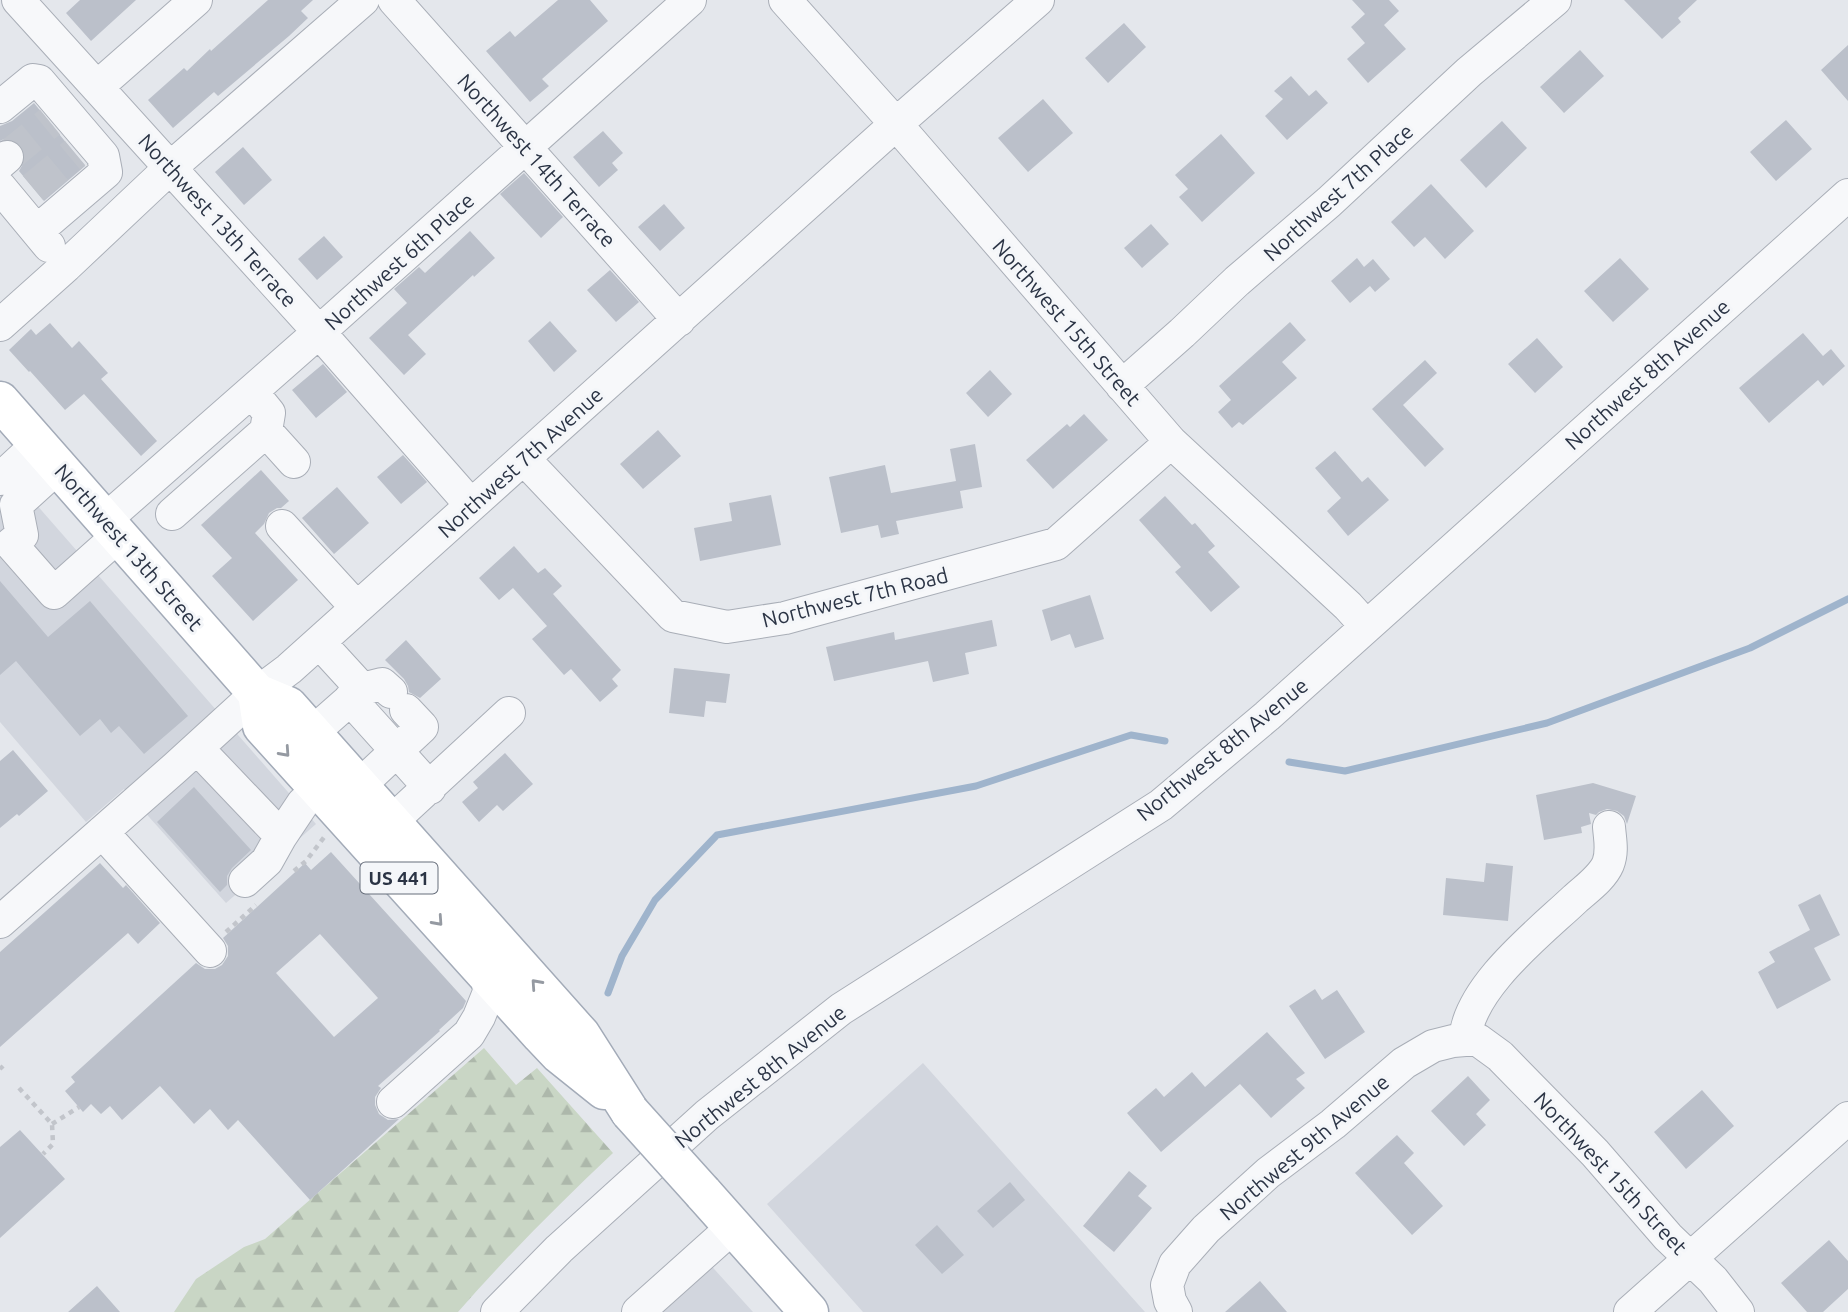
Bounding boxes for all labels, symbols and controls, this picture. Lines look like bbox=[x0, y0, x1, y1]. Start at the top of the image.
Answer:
street label: Northwest 14th Terrace bbox=[453, 69, 621, 251]
street label: Northwest 7th Place bbox=[1258, 119, 1418, 265]
street label: Northwest 13th Terrace bbox=[134, 129, 302, 311]
street label: Northwest 6th Place bbox=[319, 188, 479, 334]
street label: Northwest 15th Street bbox=[988, 234, 1146, 410]
street label: Northwest 8th Avenue bbox=[1560, 294, 1734, 454]
street label: Northwest 7th Avenue bbox=[433, 382, 607, 542]
street label: Northwest 13th Street bbox=[50, 459, 208, 635]
street label: Northwest 7th Road bbox=[760, 562, 950, 632]
street label: Northwest 8th Avenue bbox=[1132, 673, 1312, 825]
one-way arrow bbox=[277, 744, 290, 757]
road number: US 441 bbox=[360, 862, 438, 894]
one-way arrow bbox=[430, 913, 443, 926]
one-way arrow bbox=[531, 979, 544, 992]
street label: Northwest 8th Avenue bbox=[670, 1000, 850, 1152]
street label: Northwest 9th Avenue bbox=[1215, 1069, 1393, 1225]
street label: Northwest 15th Street bbox=[1530, 1087, 1692, 1259]

